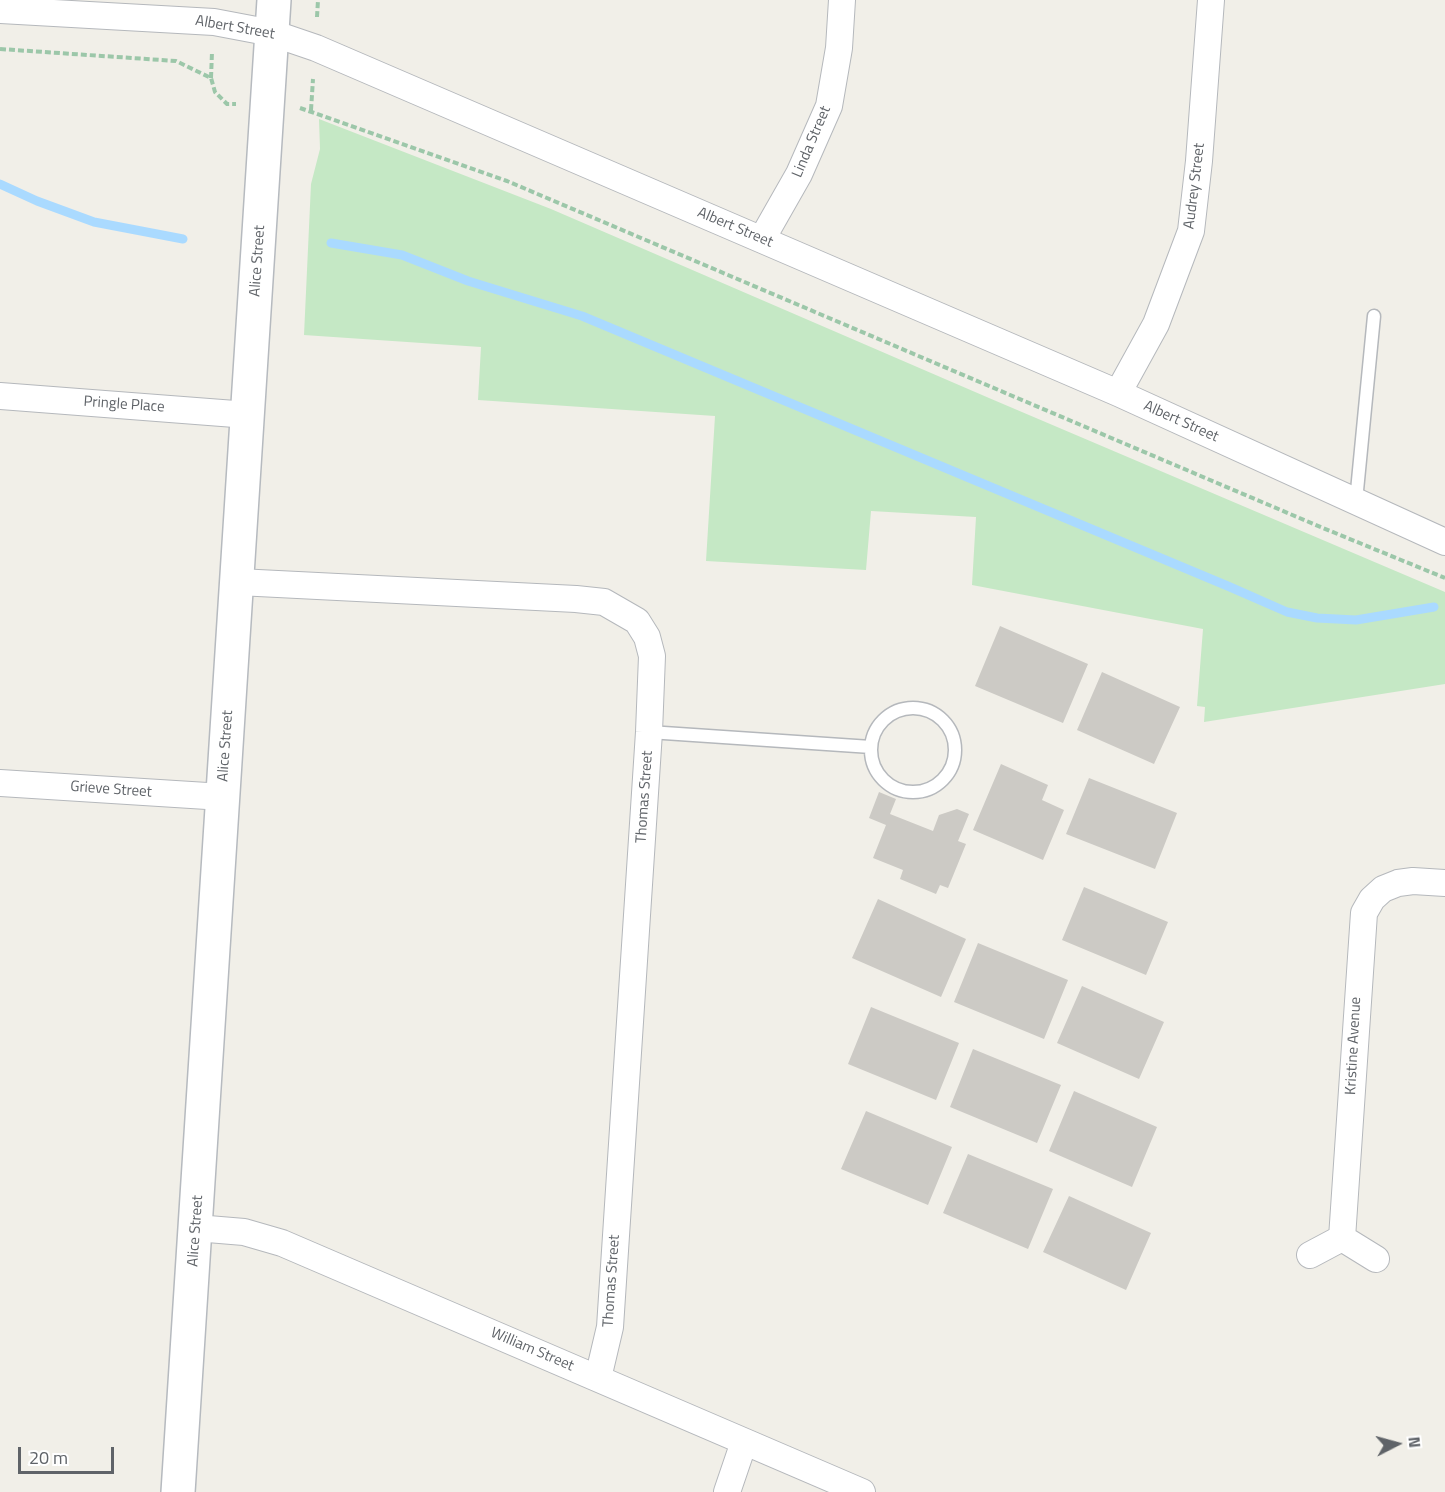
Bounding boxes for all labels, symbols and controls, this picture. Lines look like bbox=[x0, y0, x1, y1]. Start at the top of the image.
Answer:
street label: Albert Street bbox=[194, 12, 276, 44]
street label: Linda Street bbox=[789, 104, 835, 180]
street label: Audrey Street bbox=[1181, 142, 1209, 230]
street label: Albert Street bbox=[695, 204, 775, 252]
street label: Alice Street bbox=[247, 225, 269, 297]
street label: Pringle Place bbox=[83, 393, 165, 417]
street label: Albert Street bbox=[1141, 397, 1221, 447]
street label: Alice Street bbox=[215, 710, 237, 782]
street label: Thomas Street bbox=[633, 750, 657, 844]
street label: Grieve Street bbox=[70, 778, 152, 802]
street label: Kristine Avenue bbox=[1342, 996, 1366, 1096]
street label: Alice Street bbox=[185, 1195, 207, 1267]
street label: Thomas Street bbox=[600, 1234, 624, 1328]
street label: William Street bbox=[488, 1324, 576, 1376]
north arrow bbox=[1367, 1414, 1427, 1474]
scale bar bbox=[21, 1435, 117, 1473]
text: N bbox=[1402, 1435, 1427, 1449]
text: 20 m bbox=[29, 1444, 68, 1471]

